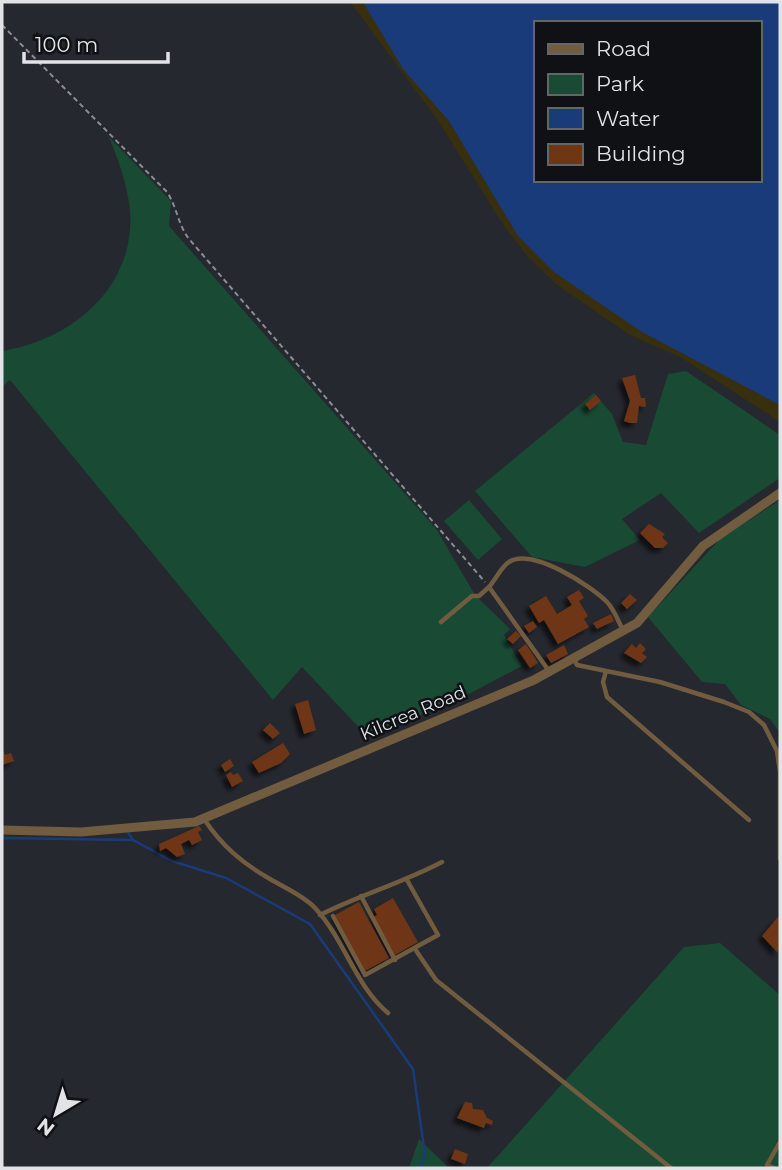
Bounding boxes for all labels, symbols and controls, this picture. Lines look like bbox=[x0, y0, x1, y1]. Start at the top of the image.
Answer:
scale bar bbox=[24, 21, 168, 65]
legend bbox=[534, 21, 761, 182]
text: 100 m bbox=[35, 32, 98, 57]
text: Road bbox=[596, 36, 651, 61]
text: Park bbox=[596, 71, 644, 96]
text: Water bbox=[596, 106, 660, 131]
text: Building bbox=[596, 141, 686, 166]
street label: Kilcrea Road bbox=[357, 681, 469, 745]
north arrow bbox=[21, 1079, 91, 1149]
text: N bbox=[33, 1113, 59, 1141]

